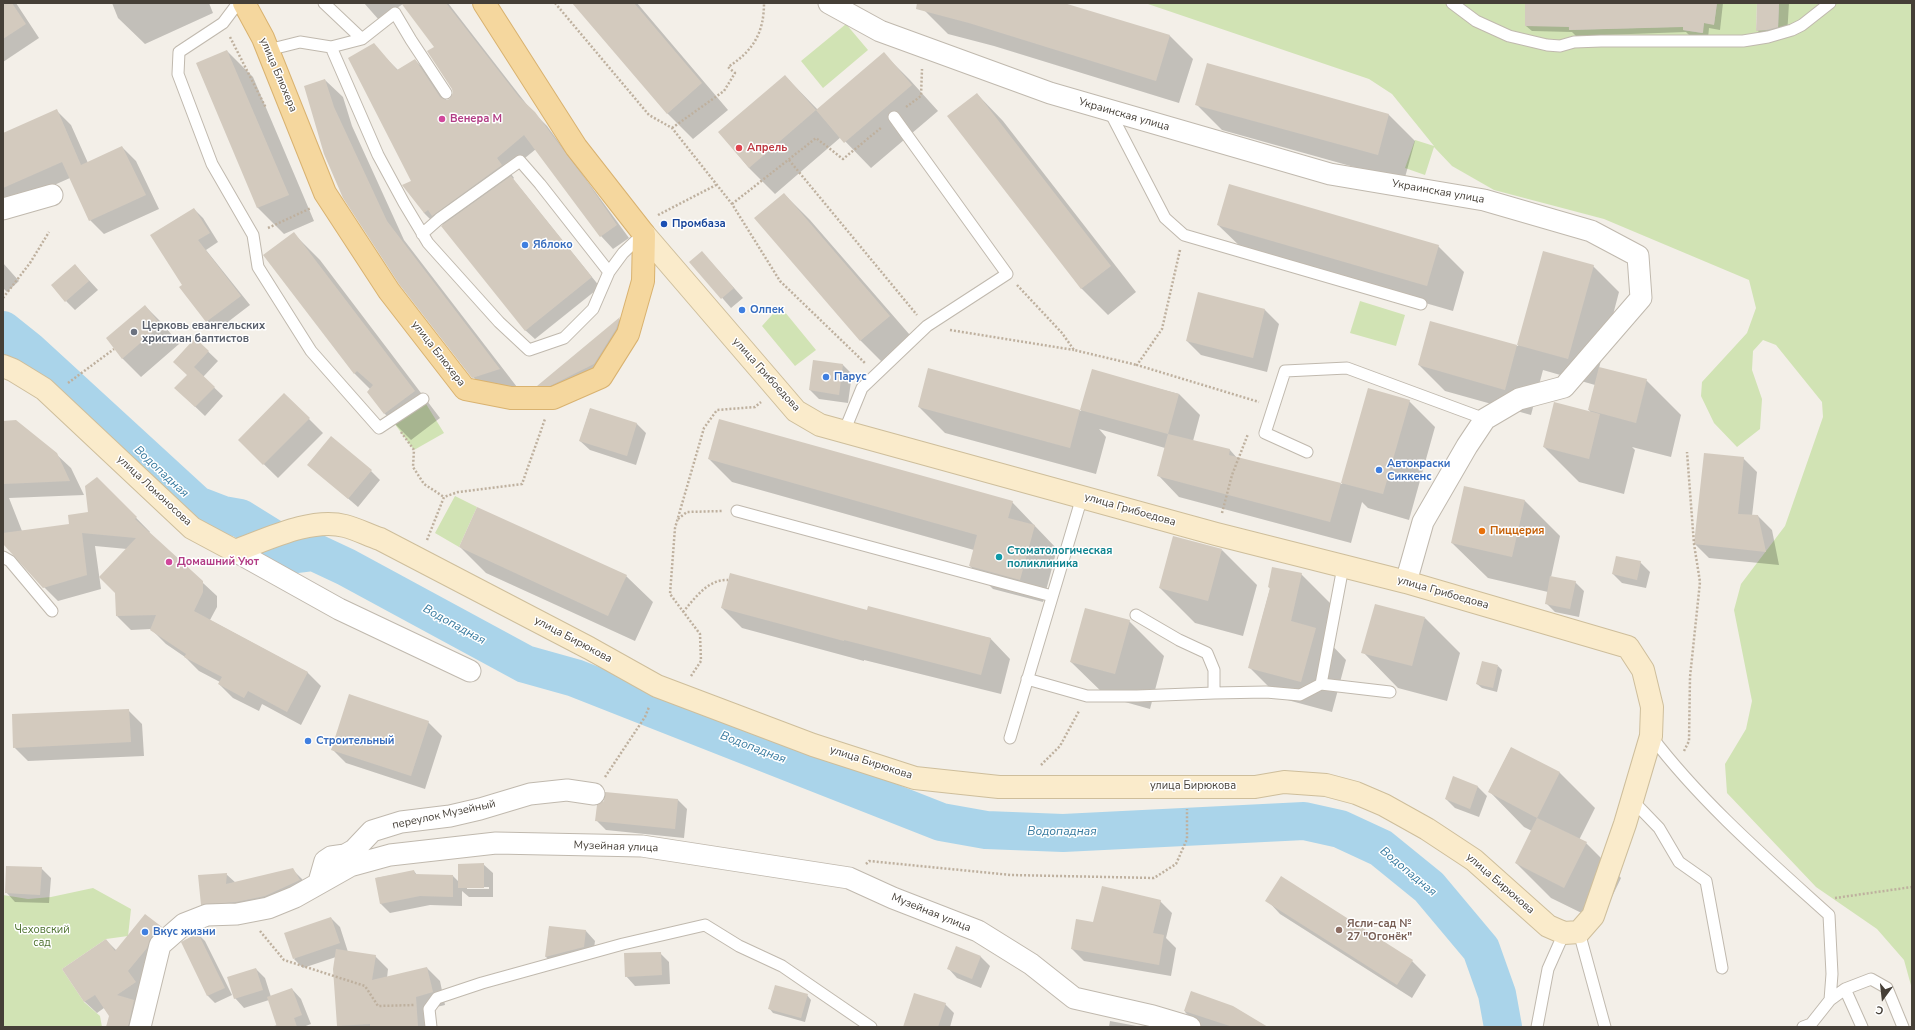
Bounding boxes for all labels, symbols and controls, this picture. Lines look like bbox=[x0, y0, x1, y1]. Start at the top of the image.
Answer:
street label: улица Блюхера bbox=[256, 36, 300, 114]
street label: Украинская улица bbox=[1077, 96, 1171, 134]
place label: Венера М bbox=[450, 112, 502, 126]
marker: Венера М bbox=[437, 114, 447, 124]
place label: Апрель bbox=[747, 141, 787, 155]
marker: Апрель bbox=[734, 143, 744, 153]
street label: Украинская улица bbox=[1391, 177, 1485, 207]
place label: Промбаза bbox=[672, 217, 726, 231]
marker: Промбаза bbox=[659, 219, 669, 229]
place label: Яблоко bbox=[533, 238, 573, 252]
marker: Яблоко bbox=[520, 240, 530, 250]
place label: Олпек bbox=[750, 303, 784, 317]
marker: Олпек bbox=[737, 305, 747, 315]
place label: Церковь евангельских христиан баптистов bbox=[142, 319, 265, 345]
street label: улица Блюхера bbox=[408, 319, 468, 389]
marker: Церковь евангельских христиан баптистов bbox=[129, 327, 139, 337]
street label: улица Грибоедова bbox=[729, 335, 803, 415]
place label: Парус bbox=[834, 370, 866, 384]
marker: Парус bbox=[821, 372, 831, 382]
water label: Водопадная bbox=[131, 443, 191, 501]
street label: улица Ломоносова bbox=[114, 453, 194, 529]
place label: Автокраски Сиккенс bbox=[1387, 457, 1450, 483]
marker: Автокраски Сиккенс bbox=[1374, 465, 1384, 475]
street label: улица Грибоедова bbox=[1083, 491, 1177, 529]
place label: Пиццерия bbox=[1490, 524, 1544, 538]
marker: Пиццерия bbox=[1477, 526, 1487, 536]
place label: Стоматологическая поликлиника bbox=[1007, 544, 1112, 570]
marker: Стоматологическая поликлиника bbox=[994, 552, 1004, 562]
place label: Домашний Уют bbox=[177, 555, 259, 569]
marker: Домашний Уют bbox=[164, 557, 174, 567]
street label: улица Грибоедова bbox=[1396, 574, 1490, 612]
water label: Водопадная bbox=[420, 602, 488, 648]
street label: улица Бирюкова bbox=[532, 614, 614, 666]
water label: Водопадная bbox=[718, 729, 788, 767]
place label: Строительный bbox=[316, 734, 394, 748]
marker: Строительный bbox=[303, 736, 313, 746]
street label: улица Бирюкова bbox=[828, 743, 914, 783]
street label: улица Бирюкова bbox=[1150, 779, 1236, 793]
street label: переулок Музейный bbox=[391, 798, 497, 832]
water label: Водопадная bbox=[1027, 825, 1097, 839]
street label: Музейная улица bbox=[573, 839, 659, 855]
water label: Водопадная bbox=[1377, 844, 1439, 900]
street label: улица Бирюкова bbox=[1463, 851, 1537, 917]
street label: Музейная улица bbox=[889, 891, 973, 935]
place label: Ясли-сад № 27 "Огонёк" bbox=[1347, 917, 1412, 943]
park label: Чеховский сад bbox=[14, 923, 70, 949]
place label: Вкус жизни bbox=[153, 925, 216, 939]
marker: Ясли-сад № 27 "Огонёк" bbox=[1334, 925, 1344, 935]
marker: Вкус жизни bbox=[140, 927, 150, 937]
north arrow bbox=[1863, 978, 1903, 1018]
text: С bbox=[1874, 1002, 1885, 1018]

